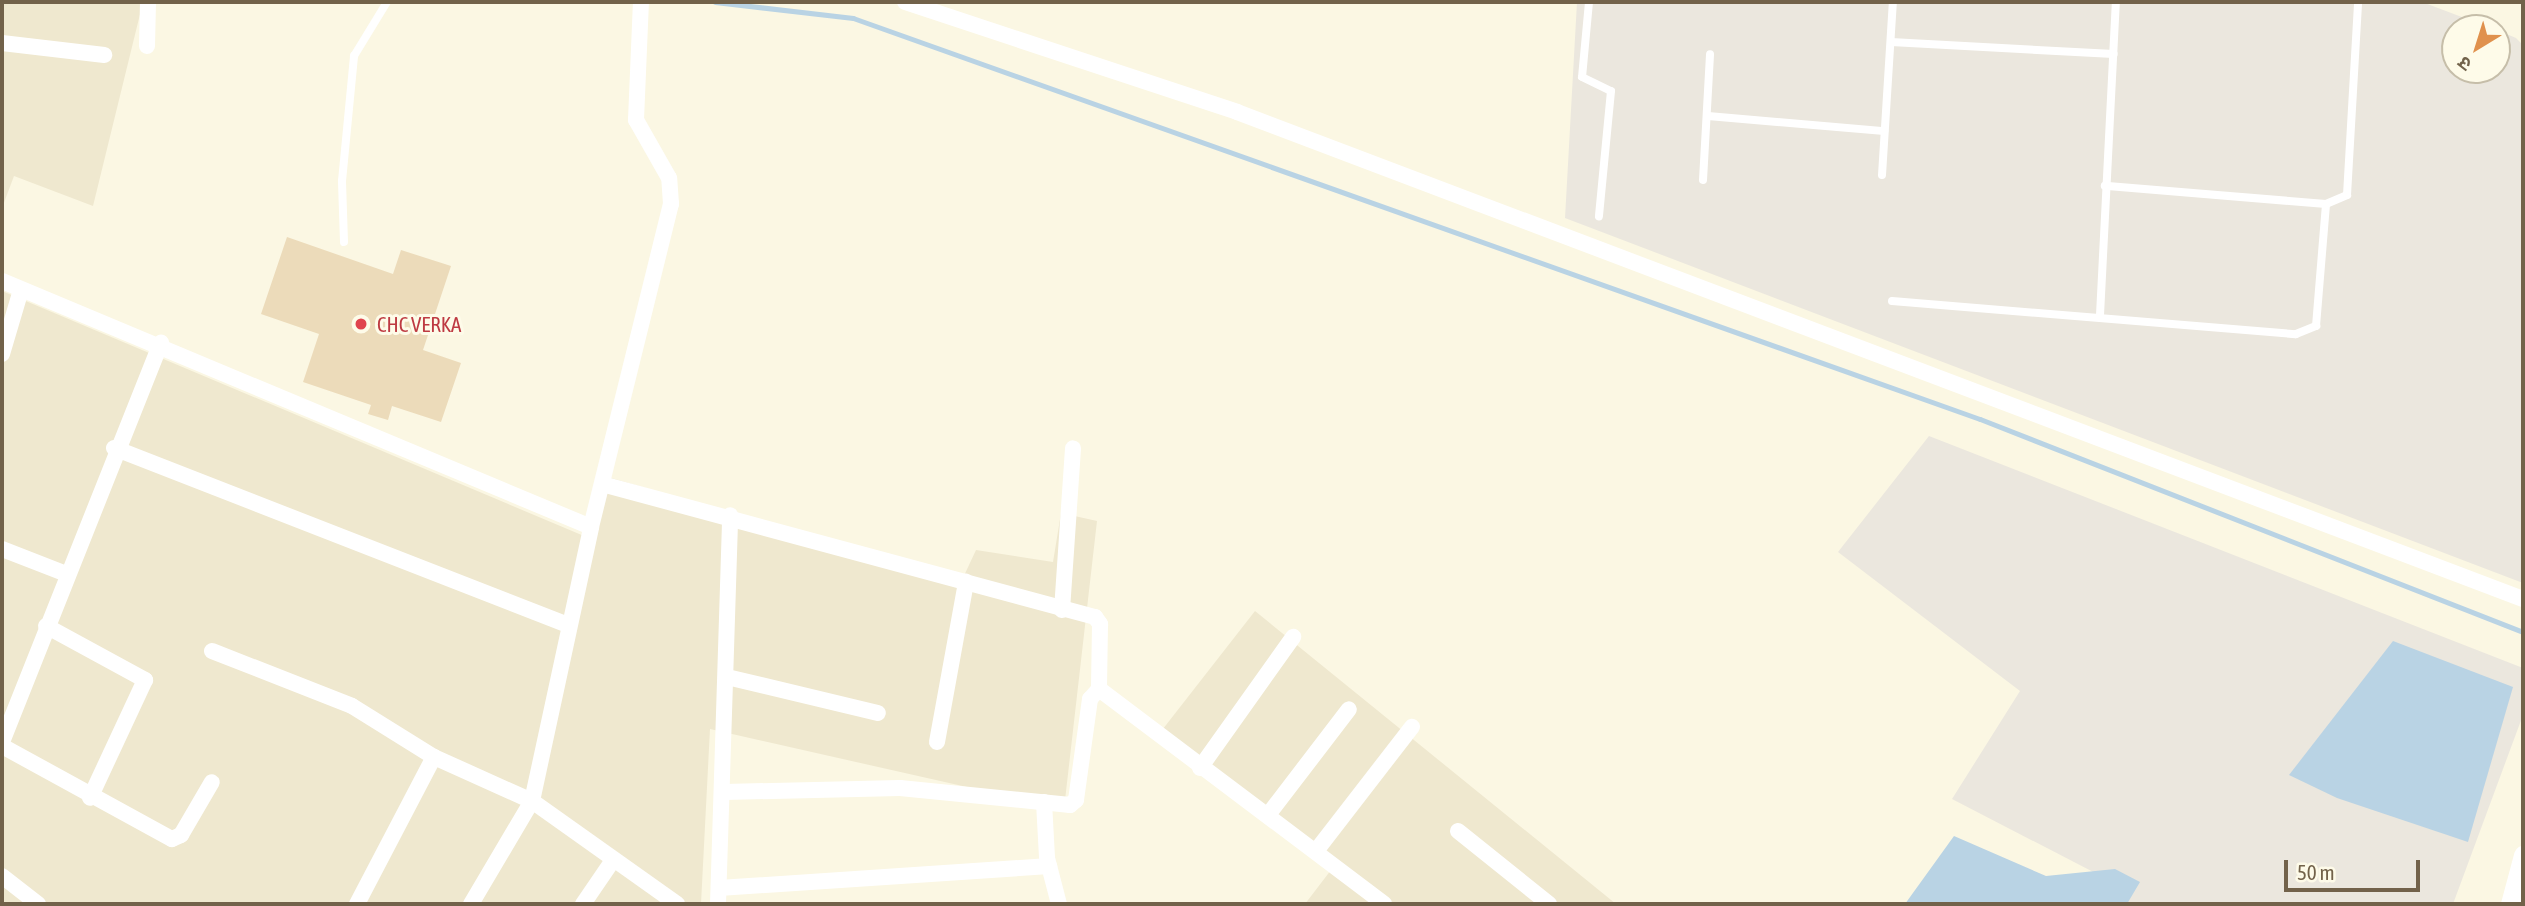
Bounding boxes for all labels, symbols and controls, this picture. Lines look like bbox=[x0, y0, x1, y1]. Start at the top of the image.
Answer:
north arrow bbox=[2441, 14, 2511, 84]
text: उ bbox=[2453, 52, 2475, 76]
place label: CHC VERKA bbox=[377, 311, 461, 337]
marker: CHC VERKA bbox=[351, 314, 371, 334]
scale bar bbox=[2287, 846, 2424, 890]
text: 50 m bbox=[2297, 860, 2335, 884]

